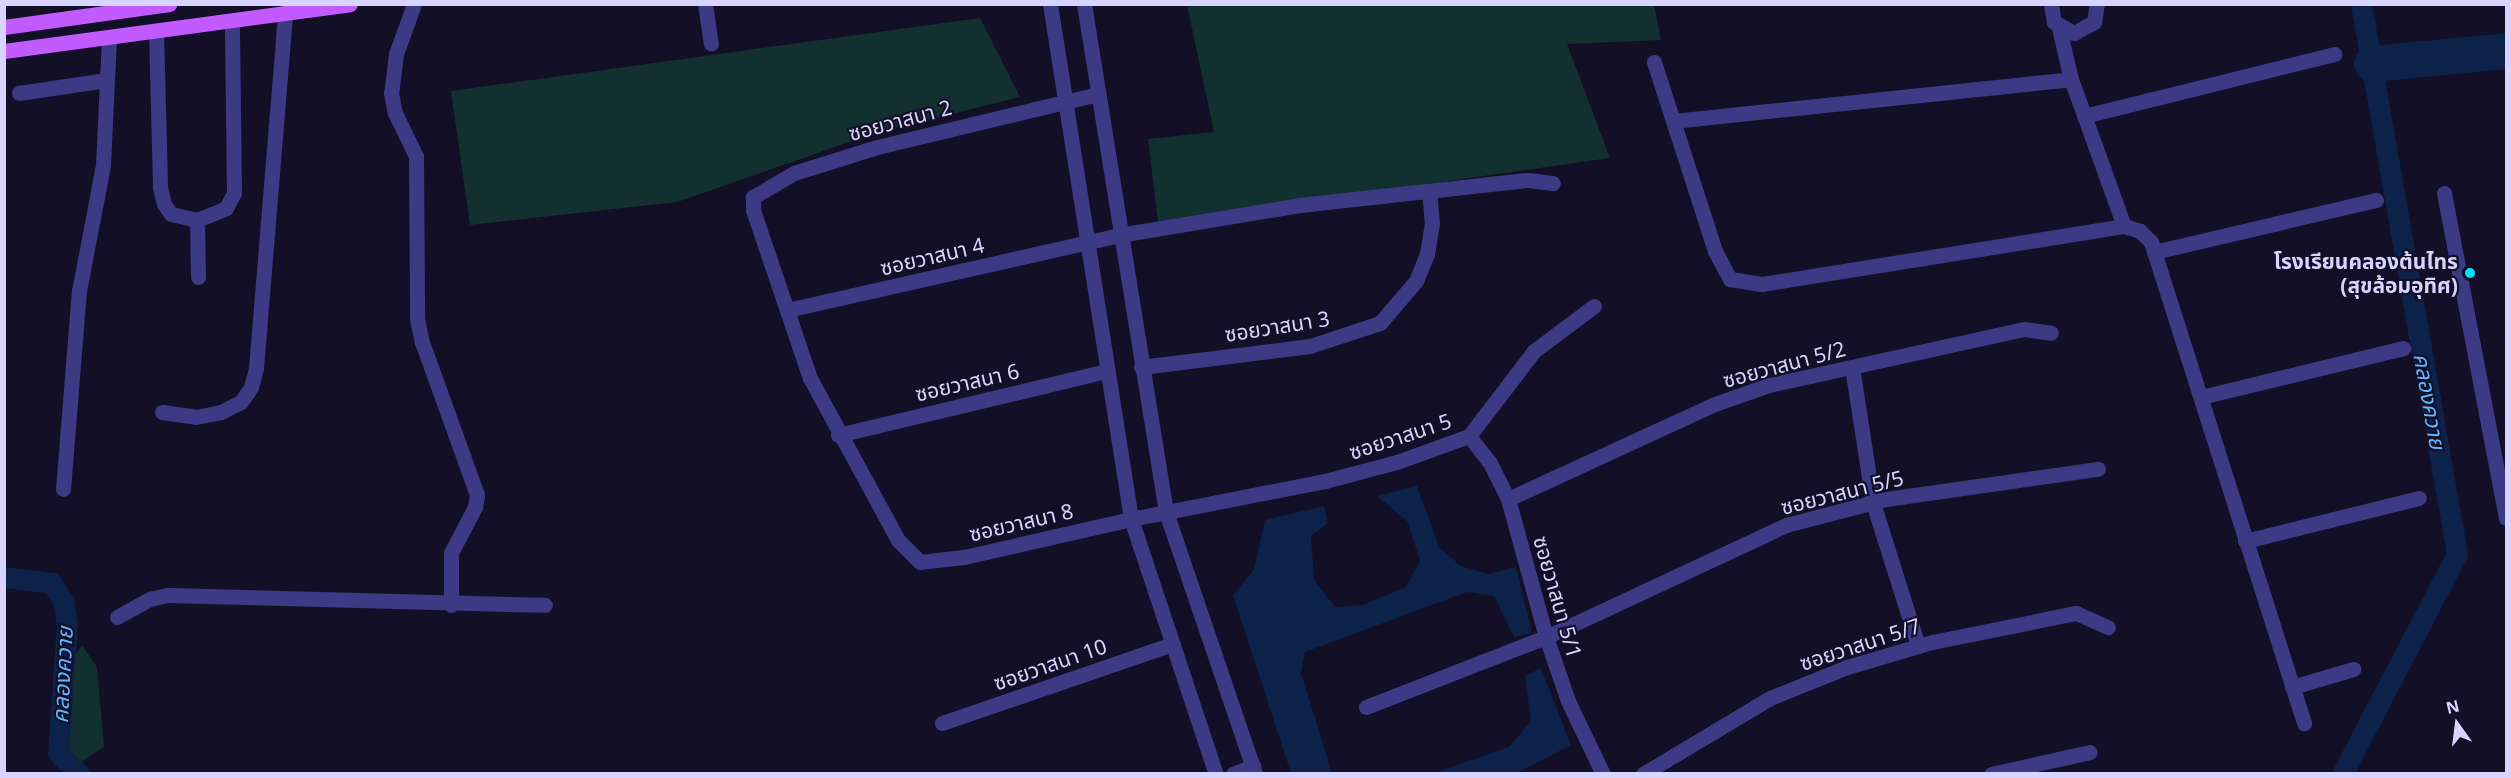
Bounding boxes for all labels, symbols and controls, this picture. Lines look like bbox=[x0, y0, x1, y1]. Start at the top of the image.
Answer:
street label: ซอยวาสนา 2 bbox=[846, 94, 954, 146]
street label: ซอยวาสนา 4 bbox=[878, 232, 986, 280]
place label: โรงเรียนคลองต้นไทร (สุขล้อมอุทิศ) bbox=[2274, 248, 2458, 298]
marker: โรงเรียนคลองต้นไทร (สุขล้อมอุทิศ) bbox=[2463, 266, 2477, 280]
street label: ซอยวาสนา 3 bbox=[1223, 305, 1331, 347]
street label: ซอยวาสนา 5/2 bbox=[1720, 336, 1848, 392]
water label: คลองควาย bbox=[2409, 351, 2451, 451]
street label: ซอยวาสนา 6 bbox=[913, 358, 1021, 406]
street label: ซอยวาสนา 5 bbox=[1346, 408, 1454, 464]
street label: ซอยวาสนา 5/5 bbox=[1778, 465, 1906, 519]
street label: ซอยวาสนา 8 bbox=[967, 498, 1075, 546]
street label: ซอยวาสนา 5/1 bbox=[1529, 533, 1587, 661]
street label: ซอยวาสนา 5/7 bbox=[1796, 613, 1924, 675]
water label: คลองควาย bbox=[46, 626, 78, 724]
street label: ซอยวาสนา 10 bbox=[990, 633, 1110, 695]
north arrow bbox=[2427, 694, 2487, 754]
text: N bbox=[2444, 694, 2462, 719]

